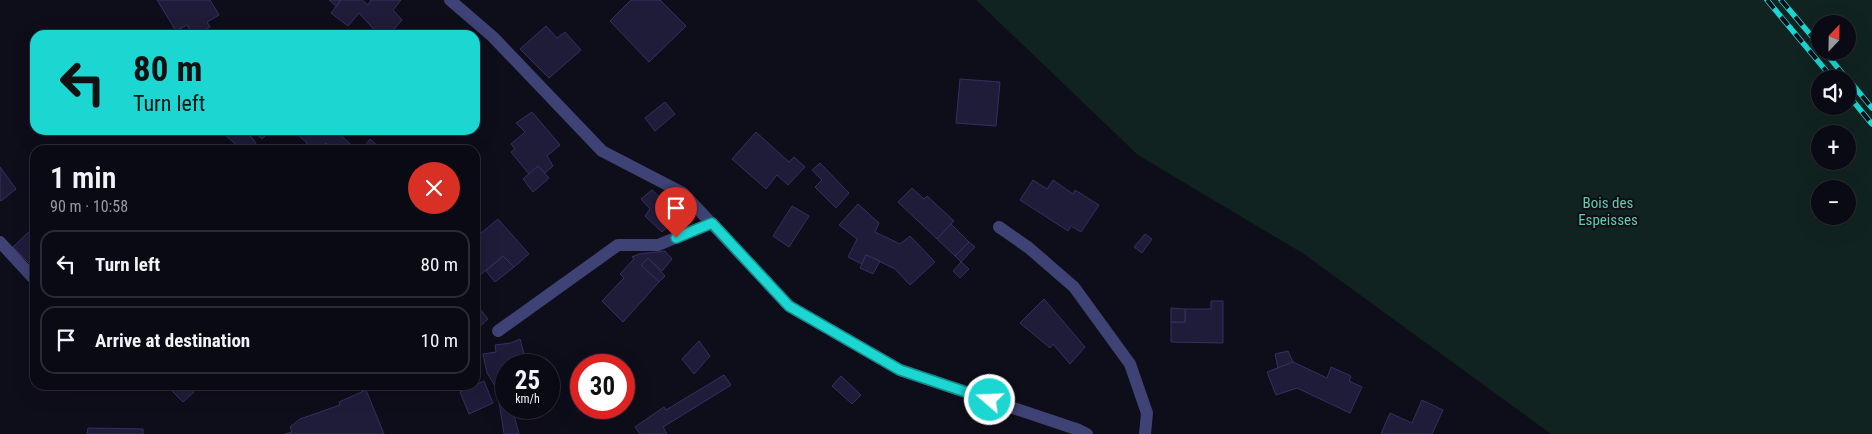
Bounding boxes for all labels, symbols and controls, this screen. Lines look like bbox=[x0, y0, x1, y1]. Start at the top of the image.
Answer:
north arrow bbox=[1811, 15, 1856, 60]
map controls bbox=[1811, 15, 1856, 225]
text: 80 m bbox=[133, 49, 202, 90]
icon: left bbox=[50, 50, 115, 115]
button: sound bbox=[1811, 70, 1856, 115]
text: Turn left bbox=[133, 91, 205, 116]
button: + bbox=[1811, 125, 1856, 170]
text: 1 min bbox=[50, 160, 116, 195]
button: close bbox=[408, 162, 460, 214]
button: − bbox=[1811, 180, 1856, 225]
pin bbox=[655, 187, 697, 238]
icon: arrive bbox=[662, 194, 690, 222]
park label: Bois des Espeisses bbox=[1578, 194, 1638, 229]
text: 90 m · 10:58 bbox=[50, 197, 128, 216]
icon: left bbox=[52, 250, 80, 278]
text: Turn left bbox=[95, 253, 160, 276]
text: 80 m bbox=[421, 253, 458, 276]
icon: arrive bbox=[52, 326, 80, 354]
text: Arrive at destination bbox=[95, 329, 250, 352]
text: 10 m bbox=[421, 329, 458, 352]
speed limit sign: 30 bbox=[570, 354, 635, 419]
text: 25 bbox=[515, 366, 540, 395]
position arrow bbox=[963, 373, 1015, 425]
text: km/h bbox=[515, 392, 540, 406]

